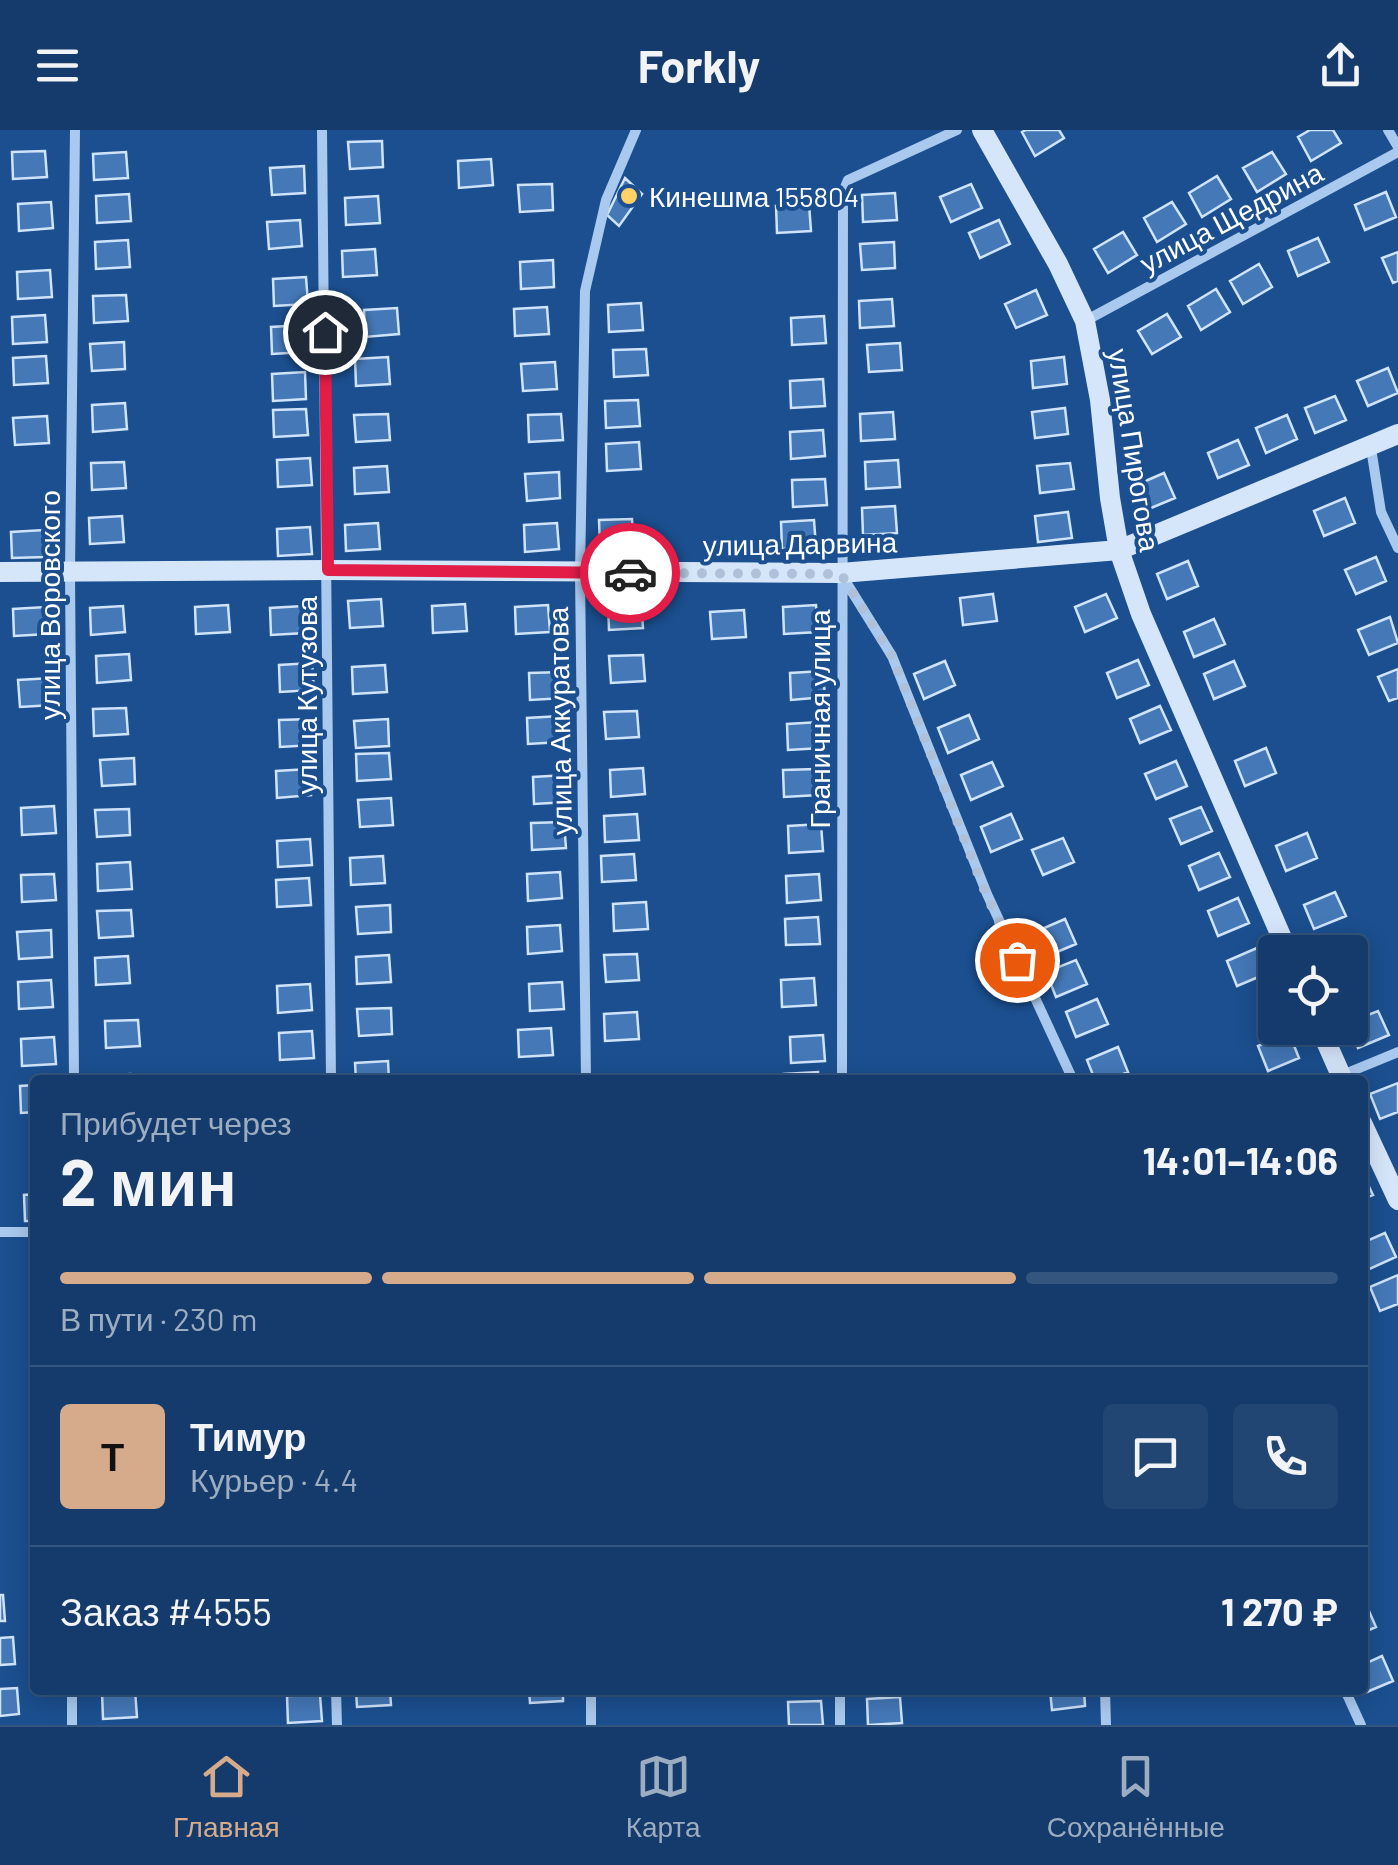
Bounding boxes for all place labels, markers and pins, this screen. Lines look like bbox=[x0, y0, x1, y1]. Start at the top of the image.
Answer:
place label: Кинешма 155804 bbox=[649, 179, 859, 213]
marker: Кинешма 155804 bbox=[618, 185, 640, 207]
pin bbox=[283, 290, 368, 375]
pin bbox=[975, 918, 1060, 1003]

